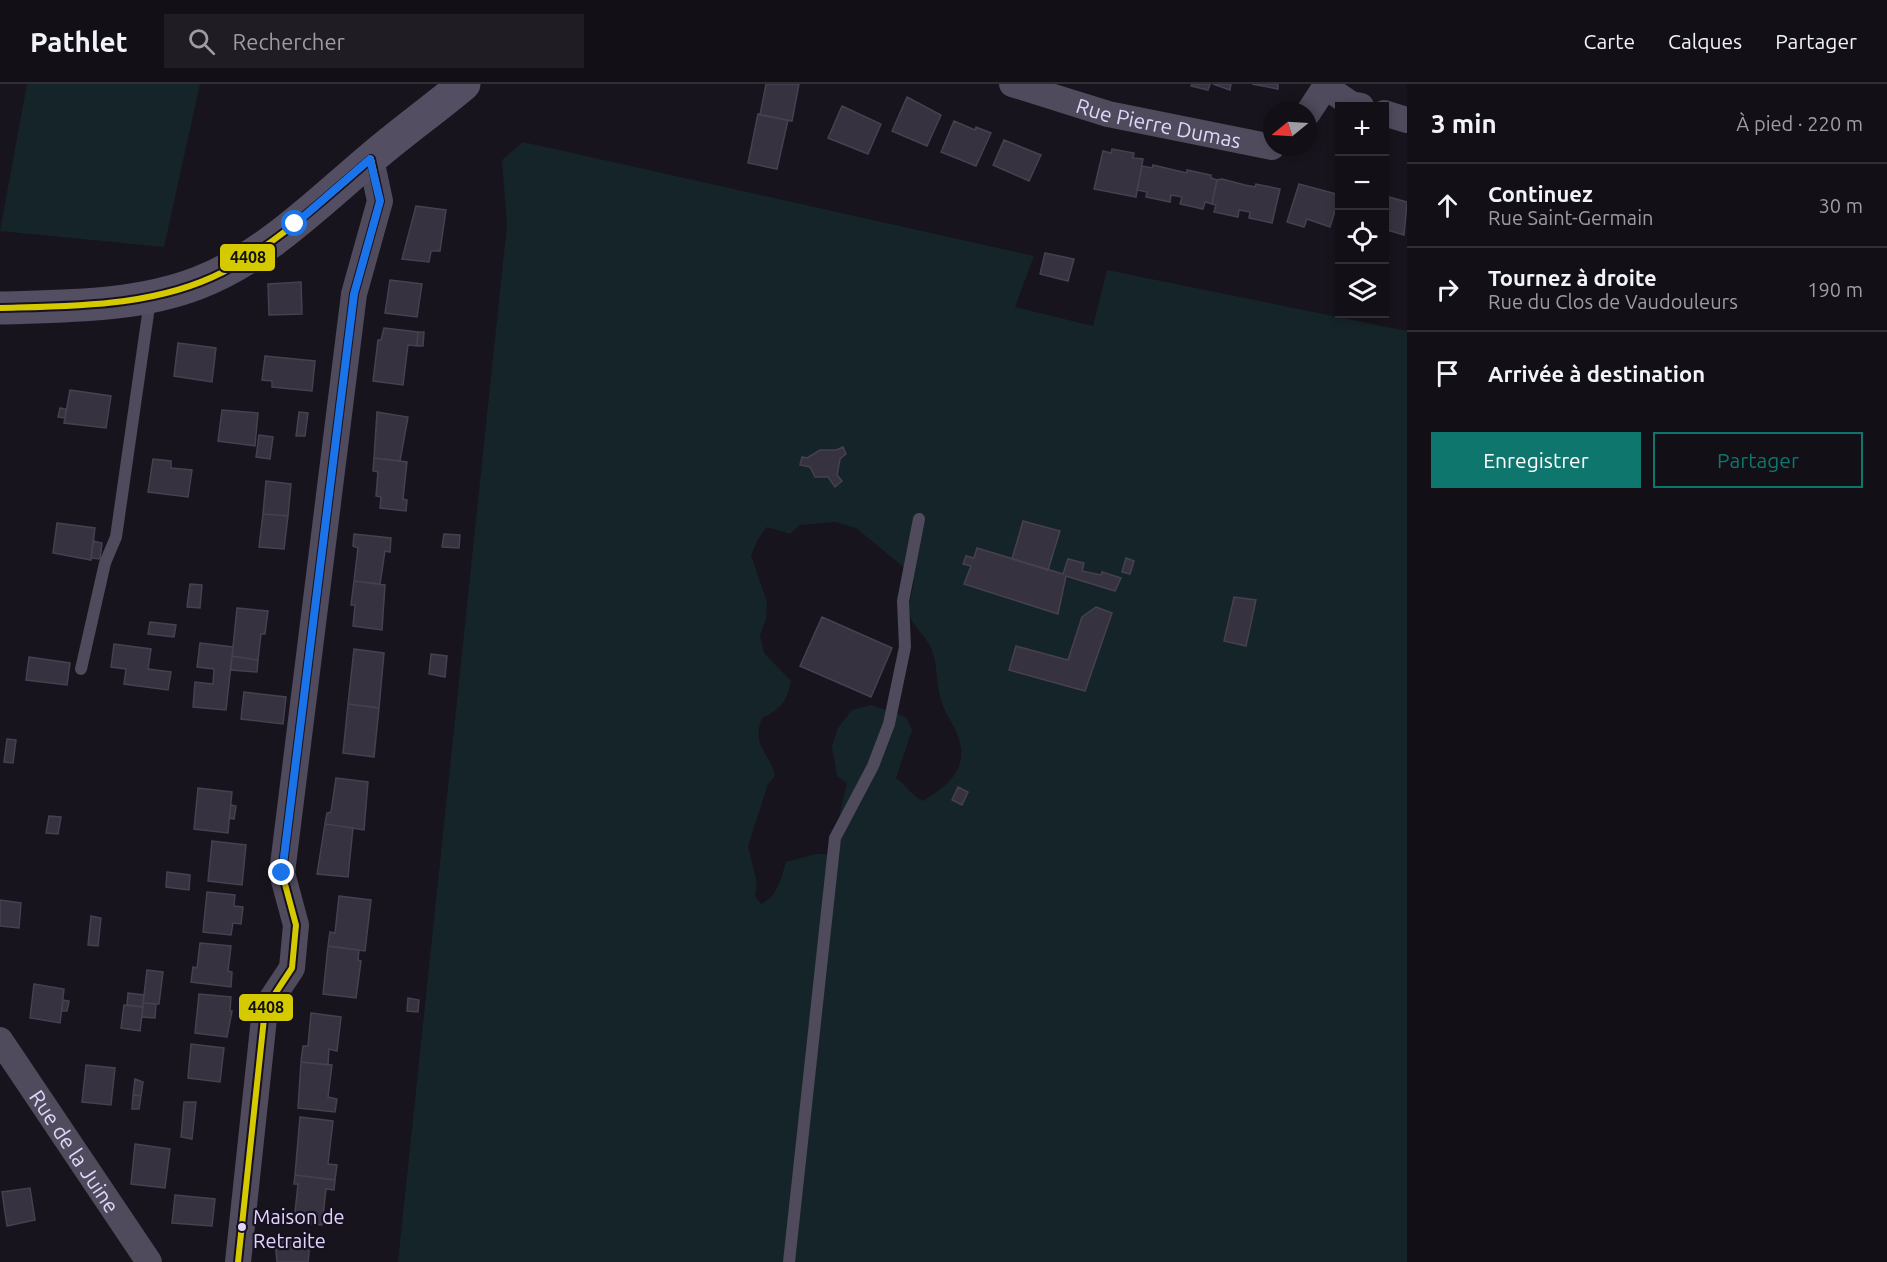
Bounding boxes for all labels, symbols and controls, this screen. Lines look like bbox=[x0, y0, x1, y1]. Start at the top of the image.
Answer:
search box bbox=[164, 14, 584, 68]
icon: search bbox=[185, 25, 218, 58]
text: Pathlet bbox=[30, 26, 128, 57]
text: Rechercher bbox=[233, 29, 345, 54]
text: Carte bbox=[1584, 29, 1635, 53]
text: Calques bbox=[1668, 29, 1742, 53]
text: Partager bbox=[1775, 29, 1857, 53]
street label: Rue Pierre Dumas bbox=[1073, 93, 1243, 152]
north arrow bbox=[1263, 102, 1317, 156]
map controls bbox=[1335, 102, 1389, 318]
button: + bbox=[1335, 102, 1389, 156]
text: 3 min bbox=[1431, 109, 1497, 138]
text: À pied · 220 m bbox=[1736, 112, 1863, 135]
button: − bbox=[1335, 156, 1389, 210]
text: Continuez bbox=[1488, 181, 1593, 206]
icon: ahead bbox=[1431, 189, 1464, 222]
text: 30 m bbox=[1819, 194, 1863, 217]
text: Rue Saint-Germain bbox=[1488, 206, 1653, 229]
route start bbox=[281, 210, 307, 236]
button: locate bbox=[1335, 210, 1389, 264]
line badge: 4408 bbox=[219, 243, 276, 272]
text: 4408 bbox=[230, 248, 266, 266]
button: layers bbox=[1335, 264, 1389, 318]
text: Tournez à droite bbox=[1488, 265, 1657, 290]
icon: right bbox=[1431, 273, 1464, 306]
text: 190 m bbox=[1807, 278, 1863, 301]
text: Rue du Clos de Vaudouleurs bbox=[1488, 290, 1738, 313]
icon: arrive bbox=[1431, 357, 1464, 390]
text: Arrivée à destination bbox=[1488, 361, 1705, 386]
button: Enregistrer bbox=[1431, 432, 1641, 488]
button: Partager bbox=[1653, 432, 1863, 488]
route end bbox=[268, 859, 294, 885]
line badge: 4408 bbox=[238, 993, 294, 1022]
text: 4408 bbox=[248, 998, 284, 1016]
street label: Rue de la Juine bbox=[25, 1085, 124, 1217]
place label: Maison de Retraite bbox=[253, 1205, 345, 1252]
marker: Maison de Retraite bbox=[236, 1221, 248, 1233]

